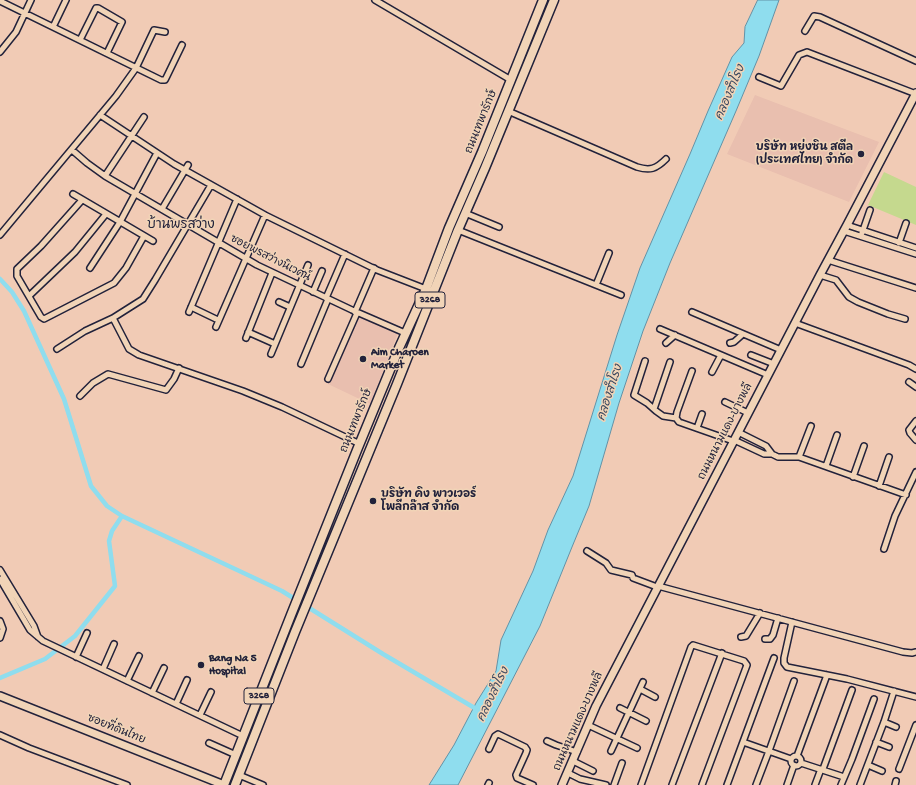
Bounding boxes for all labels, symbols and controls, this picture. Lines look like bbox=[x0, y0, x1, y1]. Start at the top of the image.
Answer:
water label: คลองสำโรง bbox=[713, 63, 749, 123]
street label: ถนนเทพารักษ์ bbox=[463, 88, 501, 156]
place label: บริษัท หย่งซิน สตีล (ประเทศไทย) จํากัด bbox=[756, 141, 853, 167]
marker: บริษัท หย่งซิน สตีล (ประเทศไทย) จํากัด bbox=[856, 149, 866, 159]
district label: บ้านพรสว่าง bbox=[147, 218, 215, 234]
street label: ซอยพรสว่างนิเวศน์ bbox=[227, 233, 313, 285]
road number: 3268 bbox=[415, 292, 445, 308]
place label: Aim Charoen Market bbox=[371, 346, 429, 372]
marker: Aim Charoen Market bbox=[358, 354, 368, 364]
water label: คลองสำโรง bbox=[595, 363, 627, 423]
street label: ถนนหนามแดง-บางพลี bbox=[696, 382, 756, 482]
street label: ถนนเทพารักษ์ bbox=[338, 387, 376, 455]
place label: บริษัท คิง พาวเวอร์ โพลีกล๊าส จำกัด bbox=[381, 488, 476, 514]
marker: บริษัท คิง พาวเวอร์ โพลีกล๊าส จำกัด bbox=[368, 496, 378, 506]
place label: Bang Na 5 Hospital bbox=[209, 652, 256, 678]
marker: Bang Na 5 Hospital bbox=[196, 660, 206, 670]
water label: คลองสำโรง bbox=[475, 666, 513, 724]
street label: ถนนหนามแดง-บางพลี bbox=[551, 671, 607, 773]
road number: 3268 bbox=[244, 688, 274, 704]
street label: ซอยที่ดินไทย bbox=[85, 712, 147, 748]

